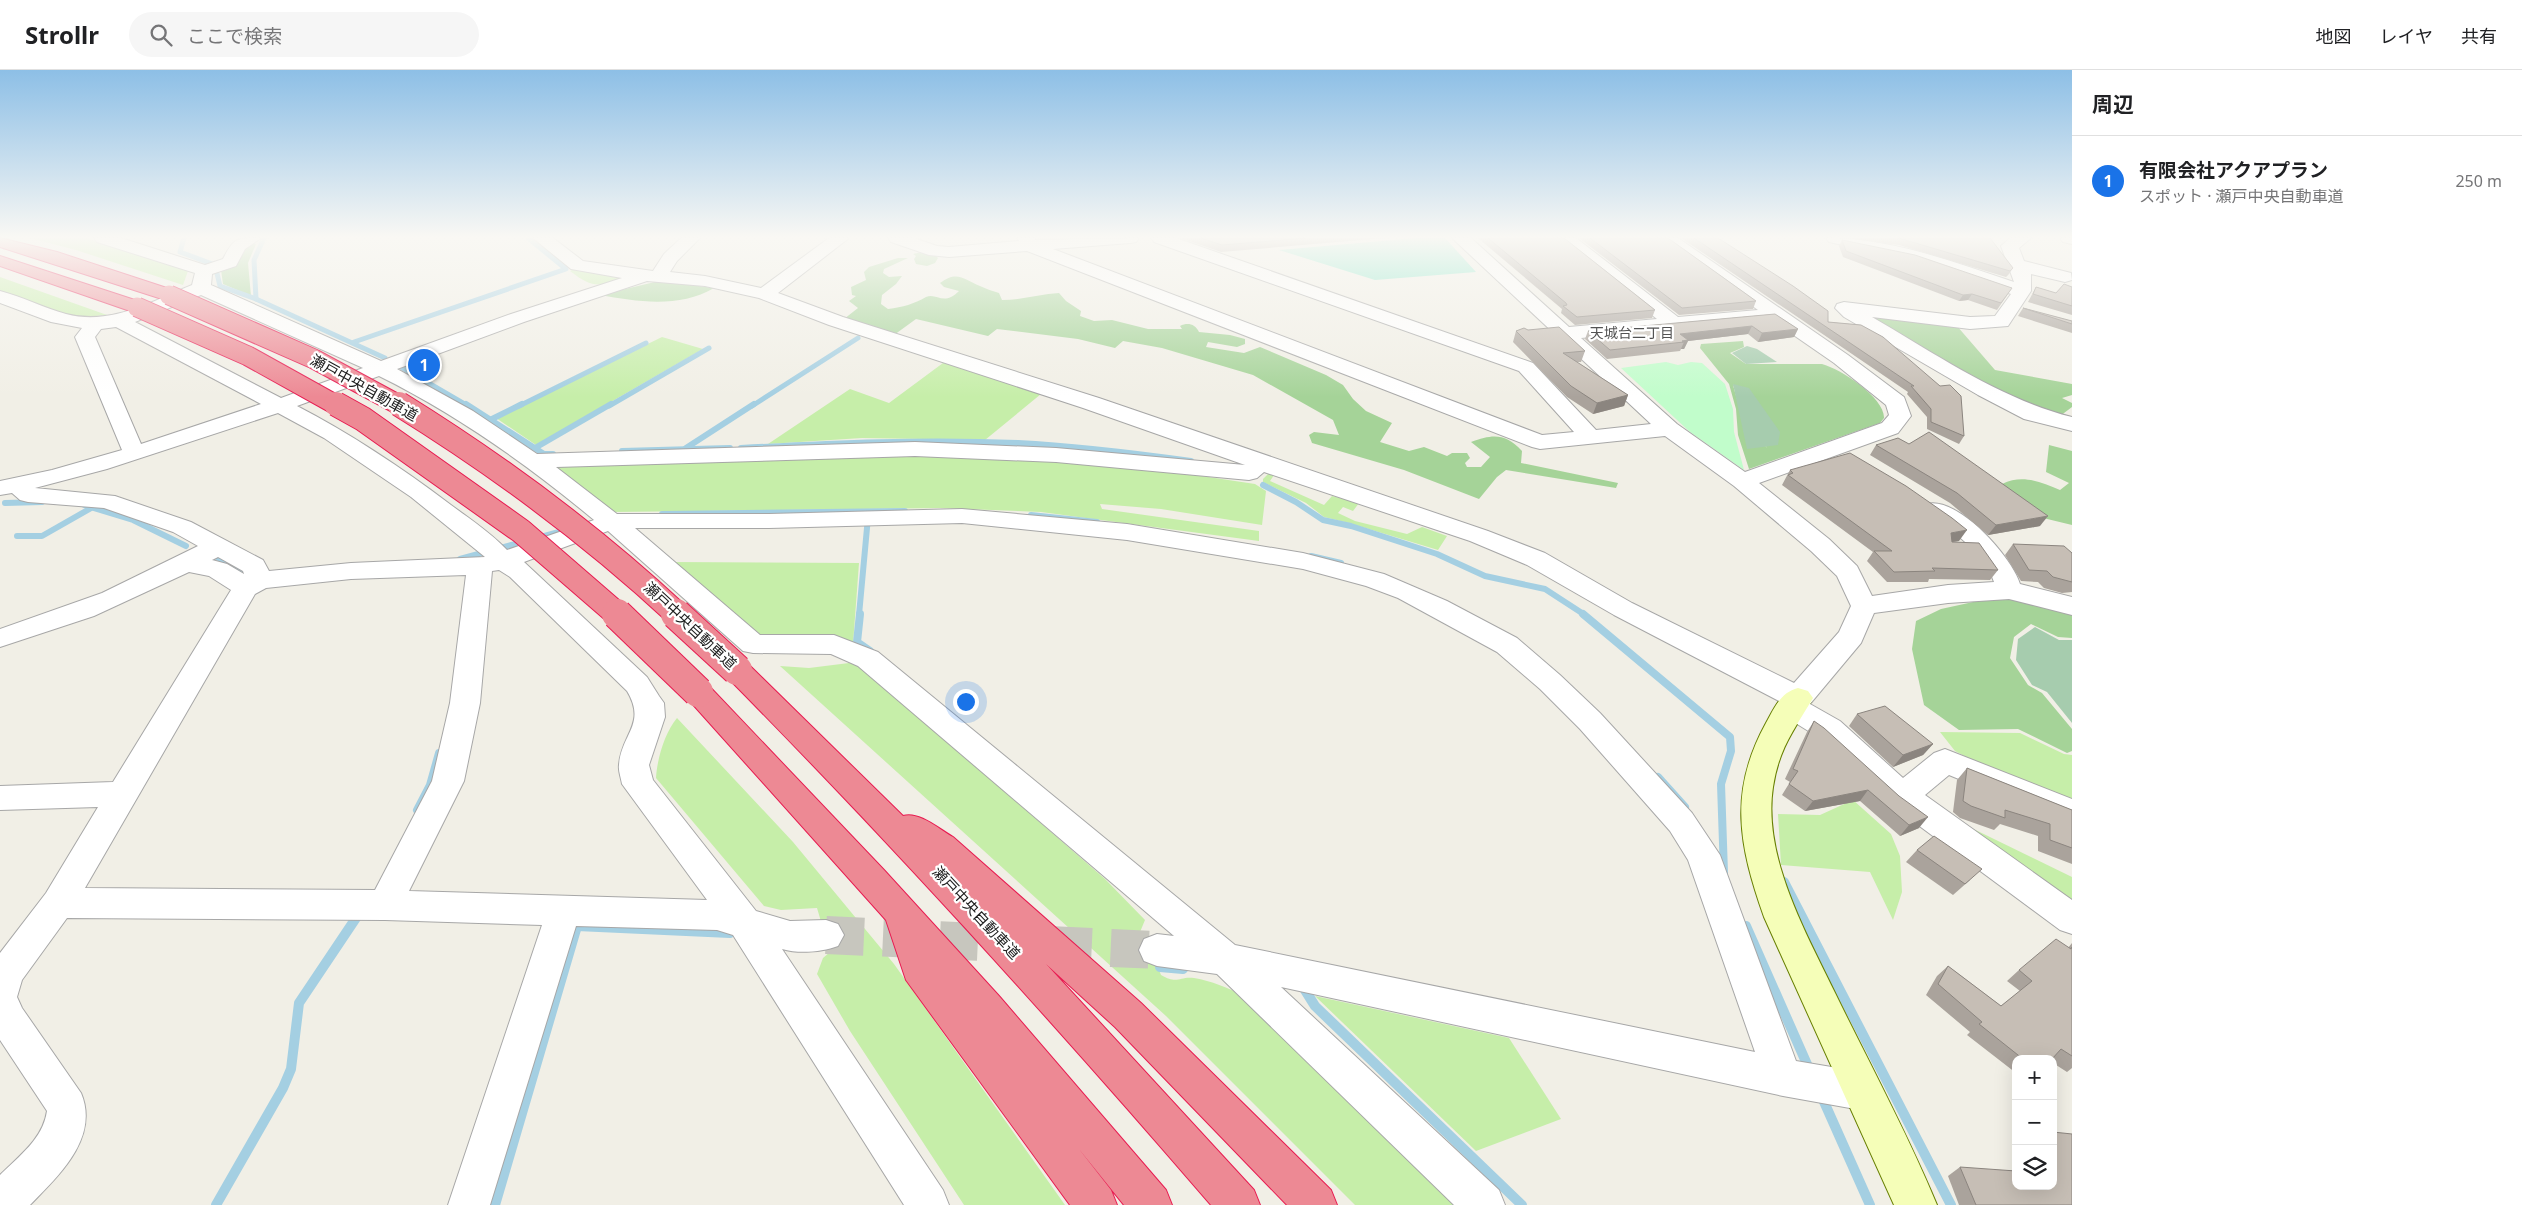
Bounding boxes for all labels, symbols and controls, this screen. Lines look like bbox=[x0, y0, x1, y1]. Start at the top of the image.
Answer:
search box bbox=[129, 12, 479, 57]
text: Strollr bbox=[25, 18, 99, 51]
icon: search bbox=[147, 21, 175, 49]
text: ここで検索 bbox=[187, 23, 282, 49]
text: 地図 bbox=[2316, 24, 2352, 48]
text: レイヤ bbox=[2380, 24, 2433, 48]
text: 共有 bbox=[2461, 24, 2497, 48]
text: 周辺 bbox=[2092, 90, 2134, 118]
text: 有限会社アクアプラン bbox=[2139, 157, 2328, 183]
text: 1 bbox=[2103, 170, 2113, 192]
text: 250 m bbox=[2455, 170, 2502, 192]
text: スポット · 瀬戸中央自動車道 bbox=[2139, 185, 2344, 207]
district label: 天城台二丁目 bbox=[1590, 323, 1674, 342]
pin: 1 bbox=[408, 346, 440, 384]
street label: 瀬戸中央自動車道 bbox=[307, 349, 422, 425]
street label: 瀬戸中央自動車道 bbox=[640, 577, 741, 674]
your location bbox=[953, 689, 979, 715]
street label: 瀬戸中央自動車道 bbox=[928, 862, 1025, 963]
map controls bbox=[2012, 1055, 2057, 1190]
button: + bbox=[2012, 1055, 2057, 1100]
button: − bbox=[2012, 1100, 2057, 1145]
button: layers bbox=[2012, 1145, 2057, 1190]

